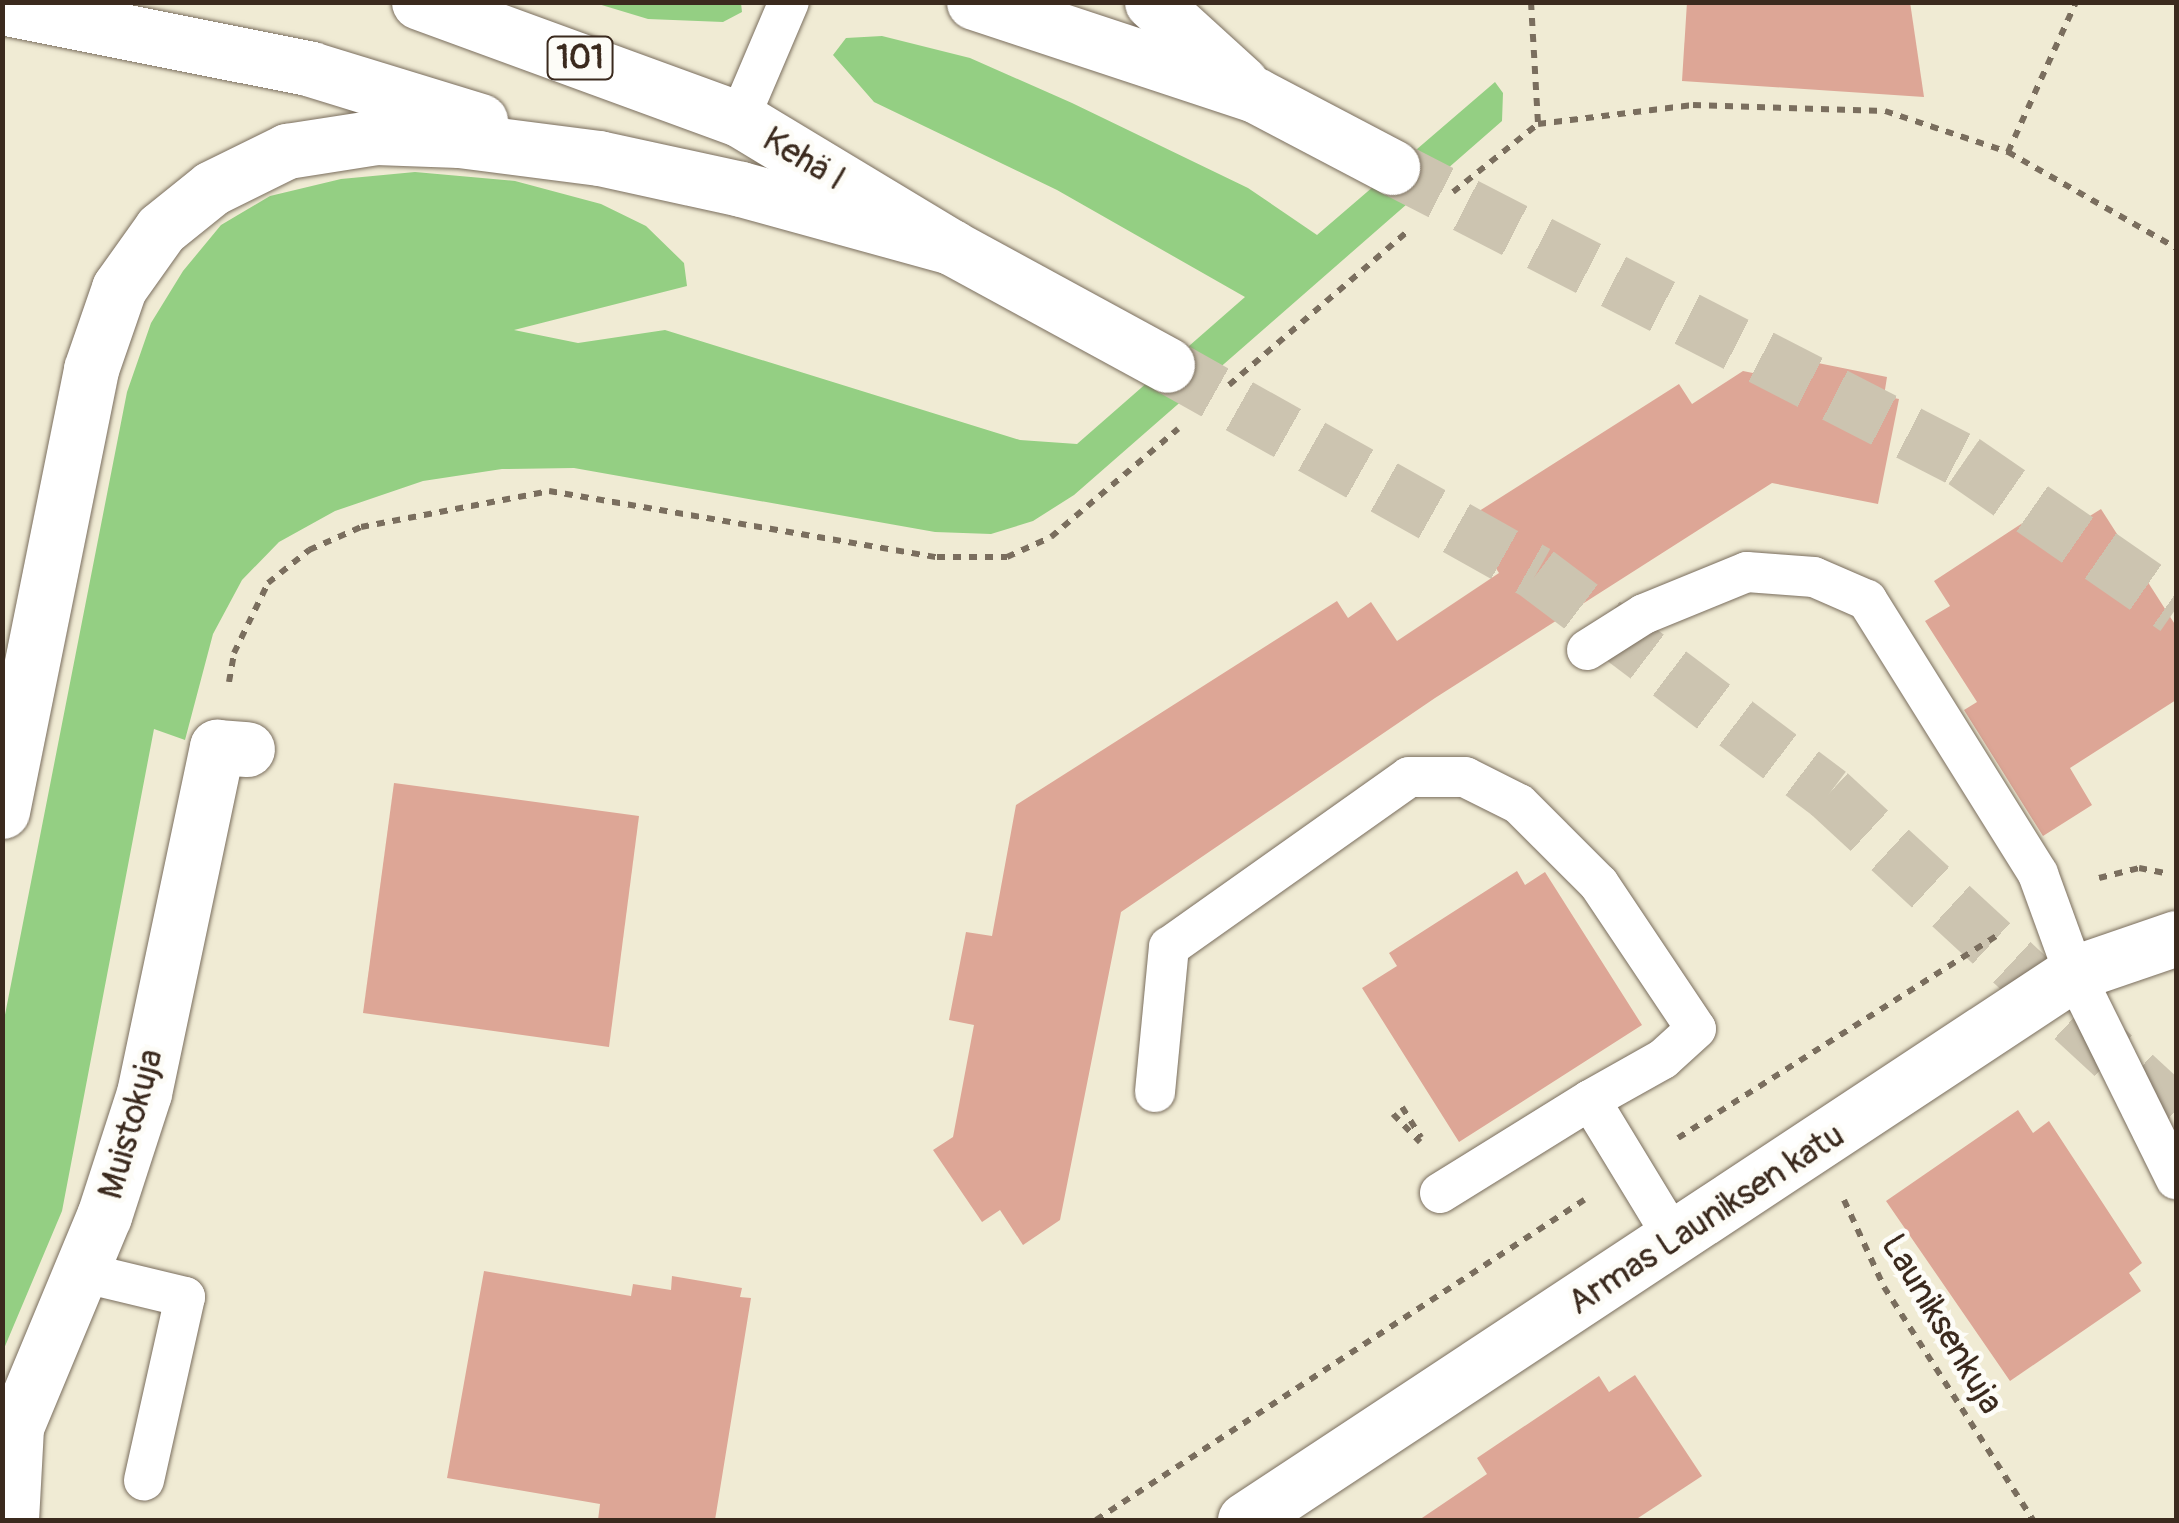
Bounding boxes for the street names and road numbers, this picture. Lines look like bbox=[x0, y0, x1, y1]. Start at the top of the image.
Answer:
road number: 101 bbox=[545, 31, 615, 85]
street label: Kehä I bbox=[755, 118, 853, 200]
street label: Muistokuja bbox=[90, 1044, 172, 1204]
street label: Armas Launiksen katu bbox=[1560, 1114, 1852, 1324]
street label: Launiksenkuja bbox=[1872, 1227, 2012, 1421]

